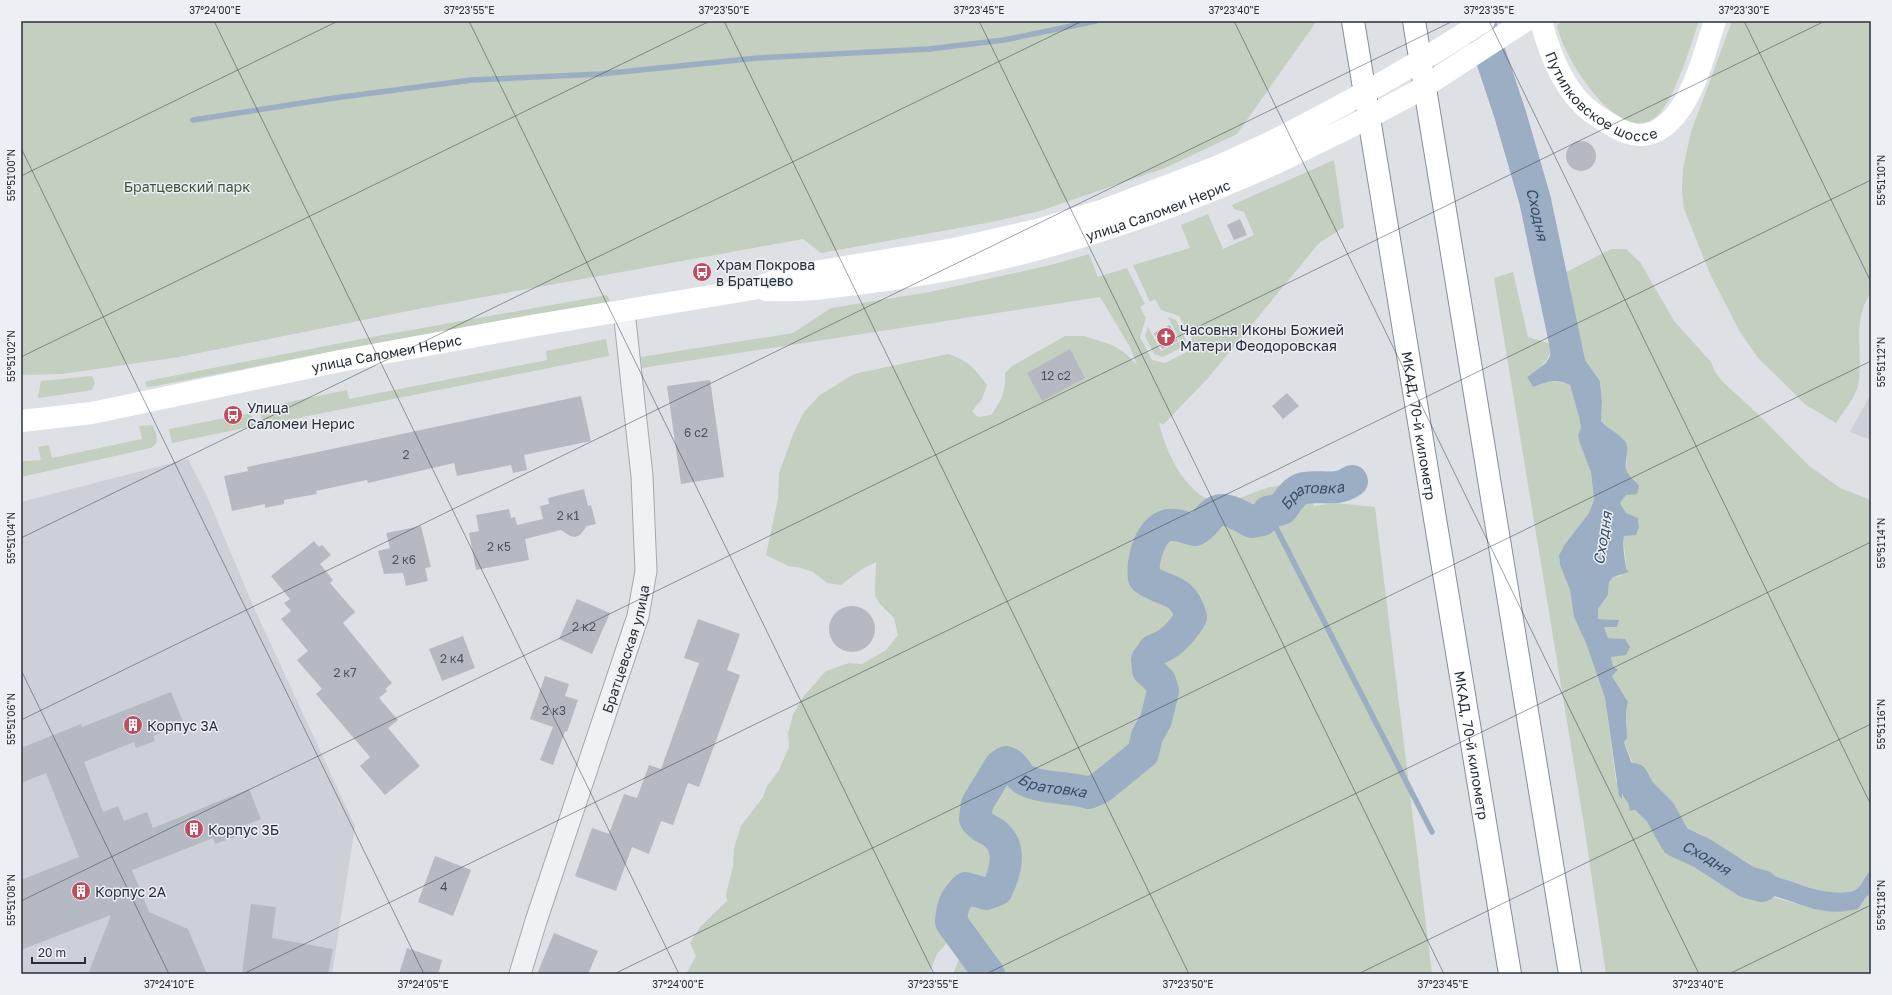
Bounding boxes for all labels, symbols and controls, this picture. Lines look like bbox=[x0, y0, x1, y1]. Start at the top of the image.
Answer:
text: 37°24'00"E bbox=[189, 4, 241, 16]
text: 37°23'55"E bbox=[444, 4, 494, 16]
text: 37°23'50"E bbox=[699, 4, 749, 16]
text: 37°23'45"E bbox=[954, 4, 1004, 16]
text: 37°23'40"E bbox=[1208, 4, 1260, 16]
text: 37°23'35"E bbox=[1464, 4, 1514, 16]
text: 37°23'30"E bbox=[1719, 4, 1769, 16]
street label: Путилковское шоссе bbox=[1543, 49, 1659, 144]
text: 55°51'00"N bbox=[5, 149, 17, 201]
text: 55°51'10"N bbox=[1875, 155, 1887, 205]
street label: улица Саломеи Нерис bbox=[1084, 175, 1233, 244]
park label: Братцевский парк bbox=[124, 178, 250, 195]
water label: Сходня bbox=[1523, 186, 1553, 244]
place label: Храм Покрова в Братцево bbox=[716, 256, 815, 289]
bus stop icon: Храм Покрова в Братцево bbox=[691, 261, 713, 283]
place label: Часовня Иконы Божией Матери Феодоровская bbox=[1180, 321, 1344, 354]
church icon: Часовня Иконы Божией Матери Феодоровская bbox=[1155, 326, 1177, 348]
text: 55°51'02"N bbox=[5, 330, 17, 382]
street label: улица Саломеи Нерис bbox=[310, 330, 463, 375]
text: 55°51'12"N bbox=[1875, 337, 1887, 387]
street label: МКАД, 70-й километр bbox=[1399, 350, 1440, 501]
house number: 12 с2 bbox=[1041, 368, 1071, 383]
place label: Улица Саломеи Нерис bbox=[247, 399, 355, 432]
bus stop icon: Улица Саломеи Нерис bbox=[222, 404, 244, 426]
house number: 6 с2 bbox=[684, 425, 708, 440]
house number: 2 bbox=[403, 447, 410, 462]
water label: Братовка bbox=[1276, 477, 1346, 513]
house number: 2 к1 bbox=[557, 508, 580, 523]
water label: Сходня bbox=[1589, 509, 1615, 566]
text: 55°51'04"N bbox=[5, 512, 17, 564]
text: 55°51'14"N bbox=[1875, 518, 1887, 568]
house number: 2 к5 bbox=[487, 539, 511, 554]
house number: 2 к6 bbox=[392, 552, 416, 567]
street label: Братцевская улица bbox=[598, 583, 652, 715]
house number: 2 к2 bbox=[572, 619, 596, 634]
house number: 2 к4 bbox=[440, 651, 464, 666]
house number: 2 к7 bbox=[333, 665, 357, 680]
street label: МКАД, 70-й километр bbox=[1452, 669, 1493, 821]
text: 55°51'06"N bbox=[5, 693, 17, 745]
text: 55°51'16"N bbox=[1875, 699, 1887, 749]
house number: 2 к3 bbox=[542, 703, 566, 718]
building icon: Корпус 3А bbox=[122, 714, 144, 736]
place label: Корпус 3А bbox=[147, 717, 219, 734]
water label: Братовка bbox=[1015, 769, 1089, 801]
building icon: Корпус 3Б bbox=[183, 818, 205, 840]
place label: Корпус 3Б bbox=[208, 821, 279, 838]
water label: Сходня bbox=[1679, 836, 1736, 879]
text: 55°51'08"N bbox=[5, 874, 17, 926]
house number: 4 bbox=[440, 879, 448, 894]
building icon: Корпус 2А bbox=[70, 880, 92, 902]
text: 55°51'18"N bbox=[1875, 880, 1887, 930]
place label: Корпус 2А bbox=[95, 883, 167, 900]
scale bar bbox=[32, 939, 85, 965]
text: 20 m bbox=[38, 945, 66, 960]
text: 37°24'10"E bbox=[144, 978, 194, 990]
text: 37°24'05"E bbox=[397, 978, 449, 990]
text: 37°24'00"E bbox=[652, 978, 704, 990]
text: 37°23'55"E bbox=[908, 978, 958, 990]
text: 37°23'50"E bbox=[1163, 978, 1213, 990]
text: 37°23'45"E bbox=[1418, 978, 1468, 990]
text: 37°23'40"E bbox=[1672, 978, 1724, 990]

